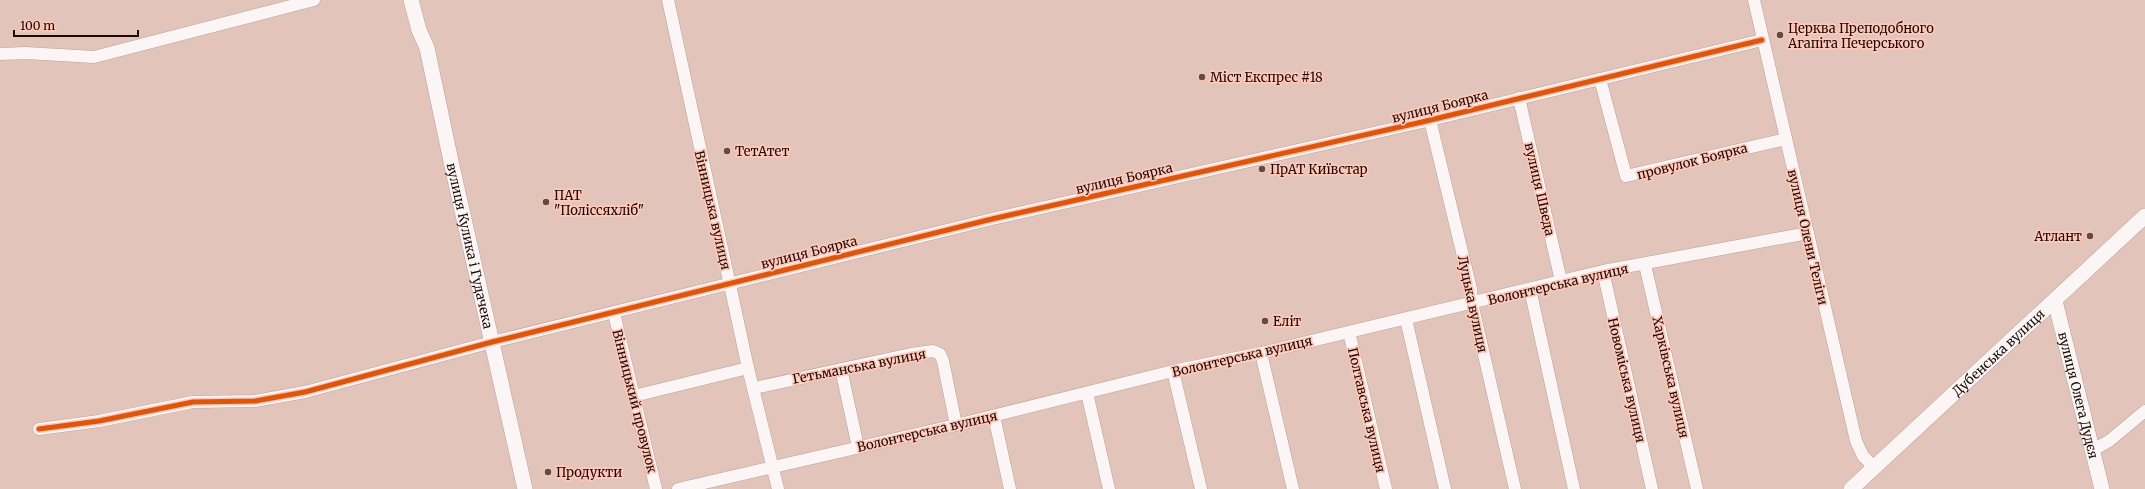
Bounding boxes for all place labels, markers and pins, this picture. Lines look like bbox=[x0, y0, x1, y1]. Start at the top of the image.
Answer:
place label: Церква Преподобного Агапіта Печерського bbox=[1787, 20, 1934, 52]
marker: Церква Преподобного Агапіта Печерського bbox=[1775, 30, 1785, 40]
place label: Міст Експрес #18 bbox=[1210, 69, 1323, 86]
marker: Міст Експрес #18 bbox=[1197, 72, 1207, 82]
place label: ТетАтет bbox=[735, 143, 789, 160]
marker: ТетАтет bbox=[722, 146, 732, 156]
place label: ПрАТ Київстар bbox=[1270, 161, 1368, 178]
marker: ПрАТ Київстар bbox=[1257, 164, 1267, 174]
place label: ПАТ "Поліссяхліб" bbox=[554, 187, 644, 219]
marker: ПАТ "Поліссяхліб" bbox=[541, 197, 551, 207]
place label: Атлант bbox=[2033, 228, 2082, 245]
marker: Атлант bbox=[2085, 231, 2095, 241]
place label: Еліт bbox=[1273, 313, 1301, 330]
marker: Еліт bbox=[1260, 316, 1270, 326]
place label: Продукти bbox=[556, 464, 622, 481]
marker: Продукти bbox=[543, 467, 553, 477]

